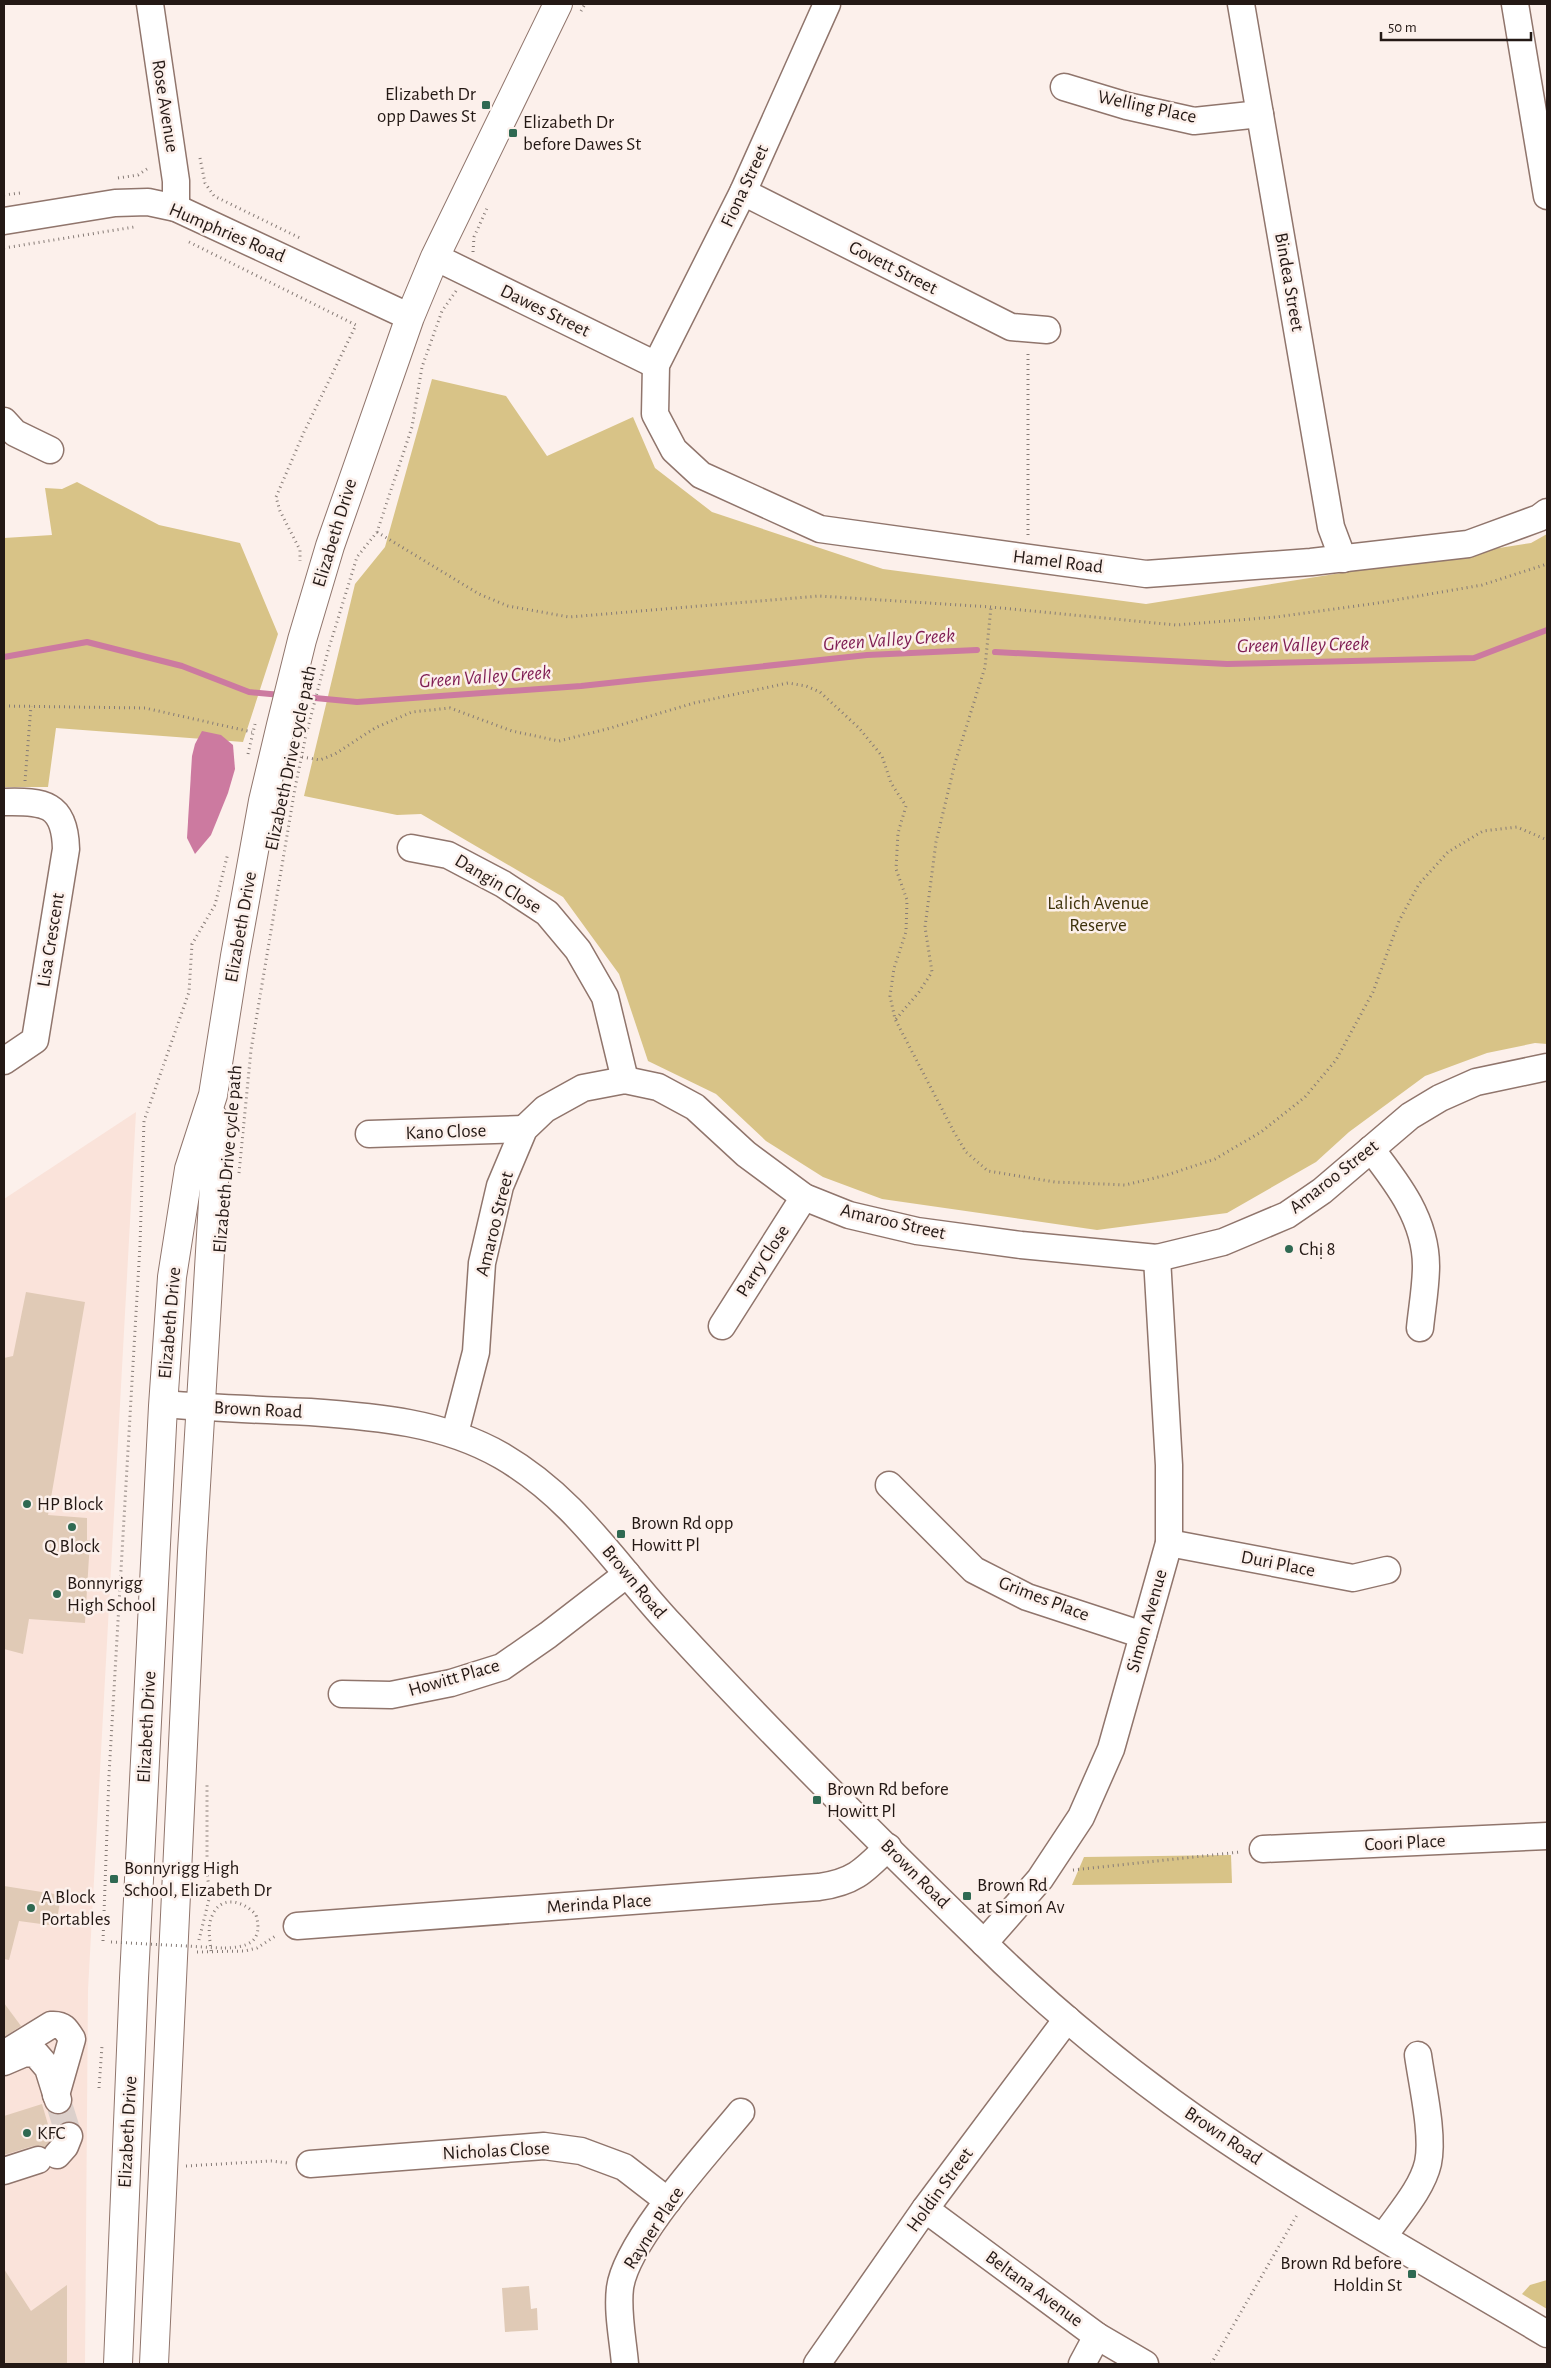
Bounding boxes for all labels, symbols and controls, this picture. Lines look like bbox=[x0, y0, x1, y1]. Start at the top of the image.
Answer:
scale bar bbox=[1381, 10, 1531, 42]
text: 50 m bbox=[1388, 20, 1417, 35]
street label: Rose Avenue bbox=[148, 58, 182, 154]
place label: Elizabeth Dr opp Dawes St bbox=[377, 85, 476, 126]
street label: Welling Place bbox=[1096, 87, 1198, 127]
marker: Elizabeth Dr opp Dawes St bbox=[480, 99, 492, 111]
place label: Elizabeth Dr before Dawes St bbox=[523, 113, 641, 154]
marker: Elizabeth Dr before Dawes St bbox=[507, 127, 519, 139]
street label: Fiona Street bbox=[718, 142, 772, 230]
street label: Humphries Road bbox=[166, 200, 288, 266]
street label: Bindea Street bbox=[1271, 231, 1307, 333]
street label: Govett Street bbox=[846, 238, 940, 298]
street label: Dawes Street bbox=[497, 281, 593, 341]
street label: Elizabeth Drive bbox=[310, 477, 360, 589]
street label: Hamel Road bbox=[1012, 547, 1104, 577]
water label: Green Valley Creek bbox=[822, 625, 956, 655]
water label: Green Valley Creek bbox=[1237, 634, 1369, 656]
water label: Green Valley Creek bbox=[418, 662, 552, 692]
street label: Elizabeth Drive cycle path bbox=[262, 664, 320, 852]
street label: Dangin Close bbox=[451, 851, 545, 917]
street label: Elizabeth Drive bbox=[222, 870, 260, 984]
street label: Lisa Crescent bbox=[34, 892, 68, 988]
park label: Lalich Avenue Reserve bbox=[1047, 894, 1149, 935]
street label: Elizabeth Drive cycle path bbox=[210, 1064, 246, 1254]
street label: Kano Close bbox=[405, 1121, 487, 1143]
street label: Amaroo Street bbox=[1286, 1137, 1382, 1217]
street label: Amaroo Street bbox=[473, 1170, 517, 1278]
street label: Amaroo Street bbox=[839, 1201, 947, 1243]
street label: Parry Close bbox=[733, 1222, 793, 1300]
place label: Chị 8 bbox=[1299, 1240, 1336, 1259]
marker: Chị 8 bbox=[1283, 1243, 1295, 1255]
street label: Elizabeth Drive bbox=[156, 1266, 184, 1380]
street label: Brown Road bbox=[213, 1398, 303, 1422]
place label: HP Block bbox=[37, 1495, 104, 1514]
marker: HP Block bbox=[21, 1498, 33, 1510]
place label: Brown Rd opp Howitt Pl bbox=[631, 1514, 733, 1555]
marker: Q Block bbox=[66, 1521, 78, 1533]
marker: Brown Rd opp Howitt Pl bbox=[615, 1528, 627, 1540]
place label: Q Block bbox=[44, 1537, 100, 1556]
street label: Brown Road bbox=[598, 1542, 670, 1622]
street label: Duri Place bbox=[1239, 1548, 1317, 1580]
street label: Simon Avenue bbox=[1123, 1567, 1171, 1675]
street label: Grimes Place bbox=[996, 1573, 1092, 1625]
place label: Bonnyrigg High School bbox=[67, 1574, 156, 1615]
marker: Bonnyrigg High School bbox=[51, 1588, 63, 1600]
street label: Howitt Place bbox=[406, 1656, 502, 1700]
street label: Elizabeth Drive bbox=[135, 1670, 159, 1784]
place label: Brown Rd before Howitt Pl bbox=[827, 1780, 949, 1821]
marker: Brown Rd before Howitt Pl bbox=[811, 1794, 823, 1806]
street label: Coori Place bbox=[1364, 1831, 1446, 1855]
street label: Brown Road bbox=[877, 1836, 953, 1912]
place label: Bonnyrigg High School, Elizabeth Dr bbox=[124, 1859, 272, 1900]
marker: Bonnyrigg High School, Elizabeth Dr bbox=[108, 1873, 120, 1885]
place label: Brown Rd at Simon Av bbox=[977, 1876, 1064, 1917]
place label: A Block Portables bbox=[41, 1888, 110, 1929]
marker: Brown Rd at Simon Av bbox=[961, 1890, 973, 1902]
street label: Merinda Place bbox=[546, 1891, 652, 1917]
marker: A Block Portables bbox=[25, 1902, 37, 1914]
street label: Elizabeth Drive bbox=[116, 2075, 140, 2189]
street label: Brown Road bbox=[1181, 2103, 1265, 2169]
place label: KFC bbox=[37, 2124, 66, 2143]
marker: KFC bbox=[21, 2127, 33, 2139]
street label: Nicholas Close bbox=[442, 2139, 550, 2163]
street label: Holdin Street bbox=[903, 2144, 977, 2236]
street label: Rayner Place bbox=[620, 2183, 688, 2273]
street label: Beltana Avenue bbox=[982, 2247, 1086, 2331]
place label: Brown Rd before Holdin St bbox=[1280, 2254, 1402, 2295]
marker: Brown Rd before Holdin St bbox=[1406, 2268, 1418, 2280]

